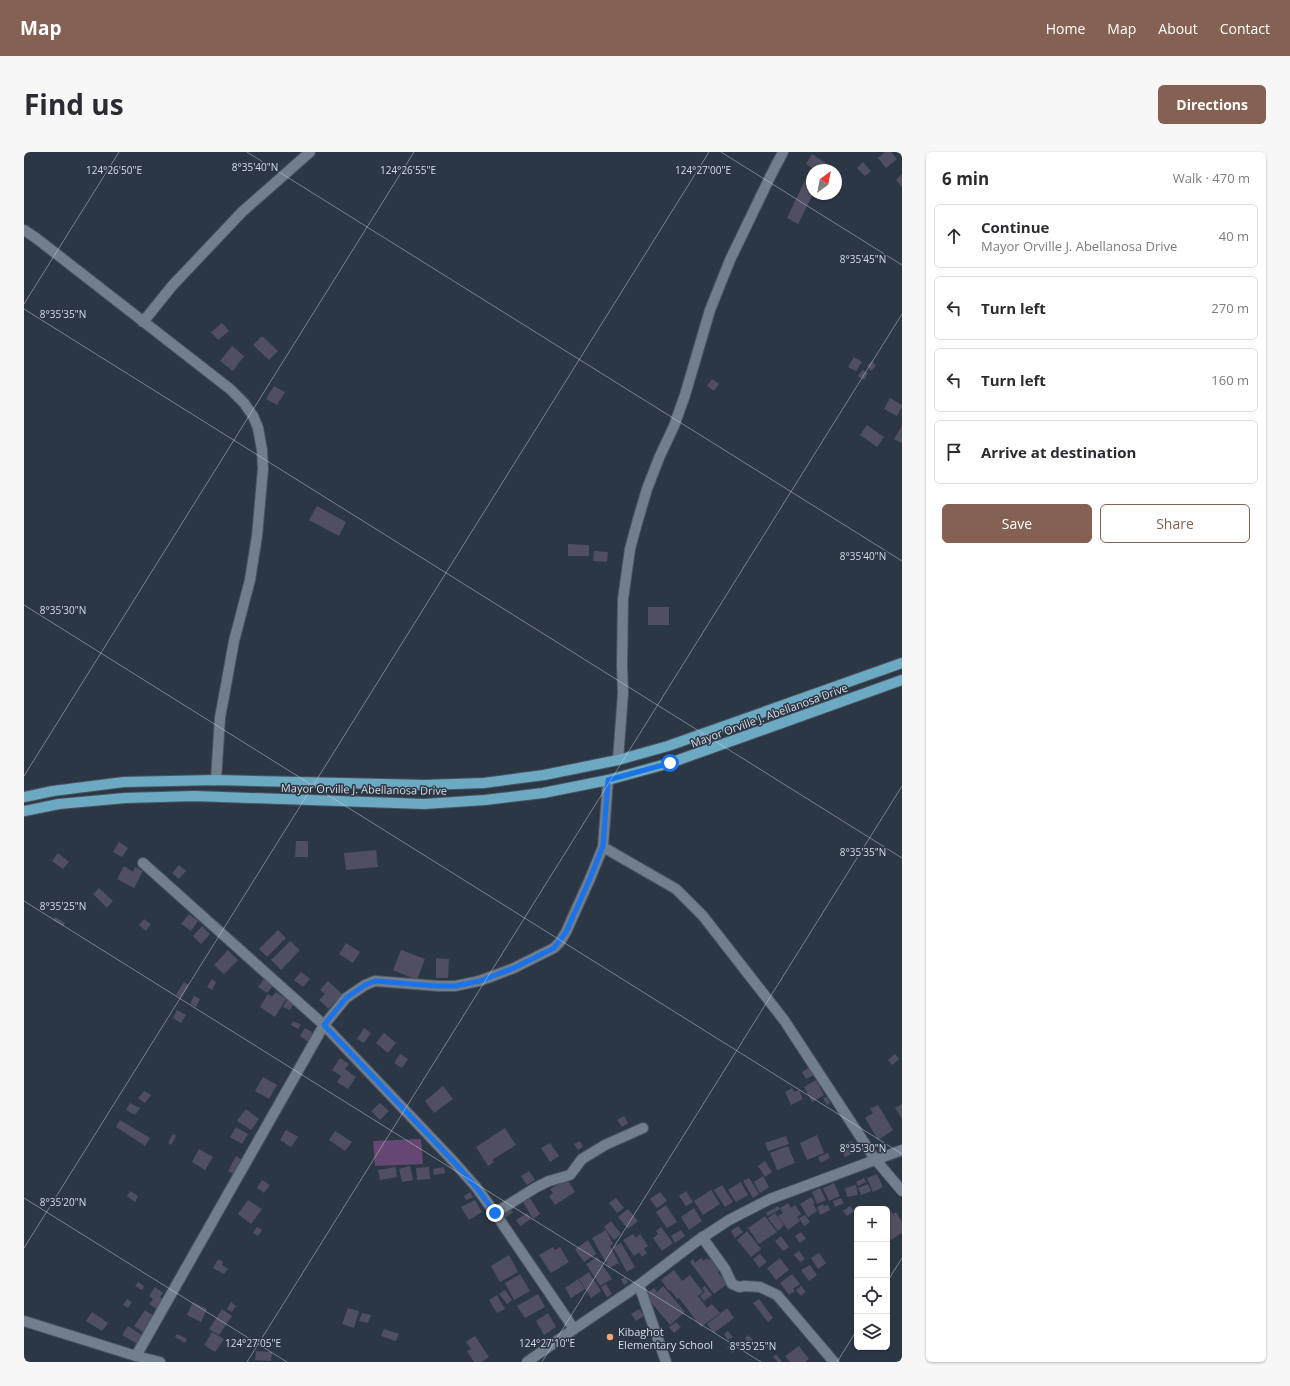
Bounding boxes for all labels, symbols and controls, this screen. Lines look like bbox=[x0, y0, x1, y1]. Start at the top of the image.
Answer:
text: Map bbox=[20, 15, 61, 41]
text: Home bbox=[1046, 19, 1085, 38]
text: Map bbox=[1107, 19, 1136, 38]
text: About bbox=[1158, 19, 1198, 38]
text: Contact bbox=[1220, 19, 1270, 38]
text: Find us bbox=[24, 85, 124, 123]
button: Directions bbox=[1158, 85, 1266, 124]
text: 8°35'40"N bbox=[232, 160, 278, 174]
text: 124°26'50"E bbox=[86, 163, 142, 177]
text: 124°26'55"E bbox=[380, 163, 436, 177]
text: 124°27'00"E bbox=[675, 163, 731, 177]
north arrow bbox=[806, 164, 842, 200]
text: 6 min bbox=[942, 167, 989, 190]
text: Walk · 470 m bbox=[1173, 169, 1250, 187]
text: Continue bbox=[981, 217, 1049, 237]
icon: ahead bbox=[943, 225, 965, 247]
text: 40 m bbox=[1219, 227, 1249, 245]
text: Mayor Orville J. Abellanosa Drive bbox=[981, 237, 1177, 255]
text: 8°35'45"N bbox=[840, 252, 886, 266]
icon: left bbox=[943, 297, 965, 319]
text: Turn left bbox=[981, 298, 1046, 318]
text: 270 m bbox=[1211, 299, 1249, 317]
text: 8°35'35"N bbox=[40, 307, 86, 321]
icon: left bbox=[943, 369, 965, 391]
text: Turn left bbox=[981, 370, 1046, 390]
text: 160 m bbox=[1211, 371, 1249, 389]
icon: arrive bbox=[943, 441, 965, 463]
text: Arrive at destination bbox=[981, 442, 1136, 462]
button: Save bbox=[942, 504, 1092, 543]
button: Share bbox=[1100, 504, 1250, 543]
text: 8°35'40"N bbox=[840, 549, 886, 563]
text: 8°35'30"N bbox=[40, 603, 86, 617]
street label: Mayor Orville J. Abellanosa Drive bbox=[688, 680, 850, 750]
route start bbox=[661, 754, 679, 772]
street label: Mayor Orville J. Abellanosa Drive bbox=[281, 780, 447, 798]
text: 8°35'35"N bbox=[840, 845, 886, 859]
text: 8°35'25"N bbox=[40, 899, 86, 913]
text: 8°35'30"N bbox=[840, 1141, 886, 1155]
text: 8°35'20"N bbox=[40, 1195, 86, 1209]
route end bbox=[486, 1204, 504, 1222]
map controls bbox=[854, 1206, 890, 1350]
button: + bbox=[854, 1206, 890, 1242]
button: − bbox=[854, 1242, 890, 1278]
button: locate bbox=[854, 1278, 890, 1314]
button: layers bbox=[854, 1314, 890, 1350]
place label: Kibaghot Elementary School bbox=[618, 1324, 713, 1352]
marker: Kibaghot Elementary School bbox=[605, 1332, 615, 1342]
text: 124°27'05"E bbox=[225, 1336, 281, 1350]
text: 124°27'10"E bbox=[519, 1336, 575, 1350]
text: 8°35'25"N bbox=[730, 1339, 776, 1353]

